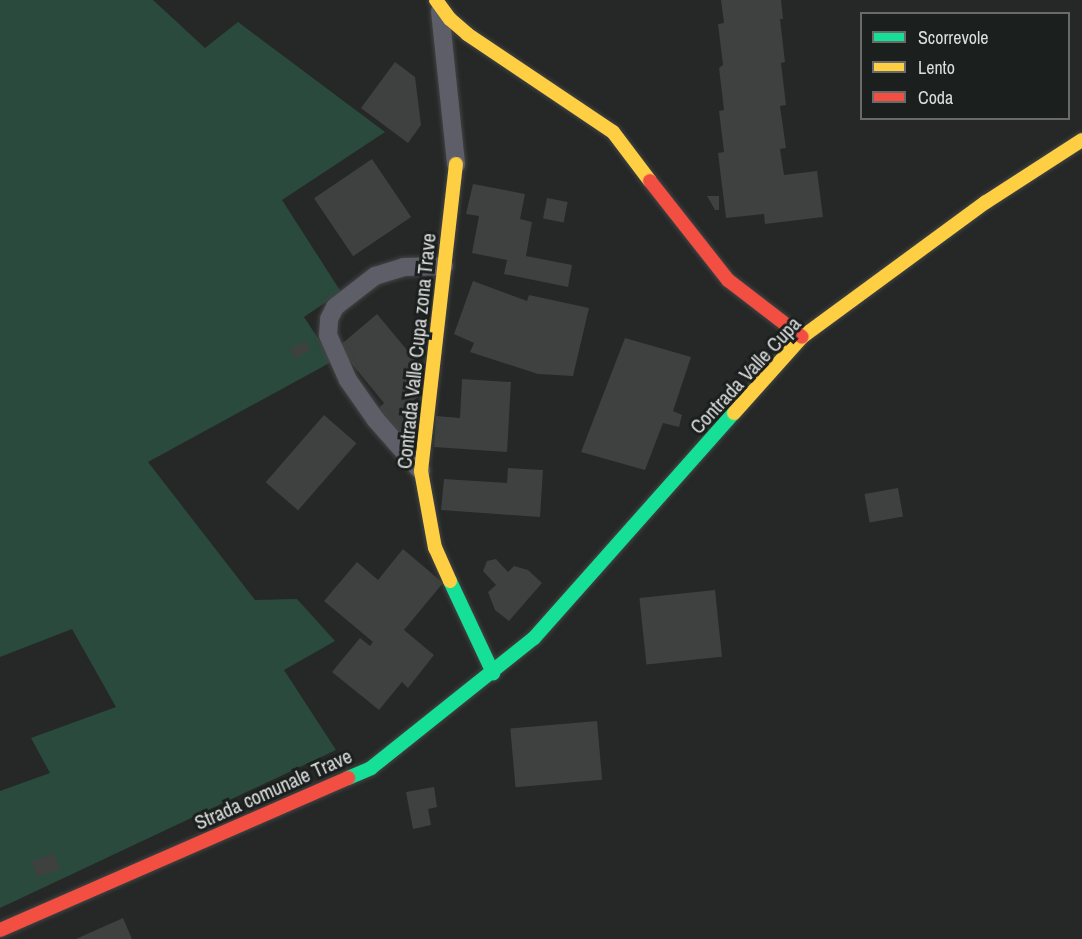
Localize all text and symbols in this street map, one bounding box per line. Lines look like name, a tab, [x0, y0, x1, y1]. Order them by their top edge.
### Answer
legend	[860, 12, 1070, 120]
text: Scorrevole	[918, 25, 989, 50]
text: Lento	[918, 55, 955, 80]
text: Coda	[918, 85, 953, 110]
street label: Contrada Valle Cupa zona Trave	[392, 232, 440, 470]
street label: Contrada Valle Cupa	[685, 312, 805, 438]
street label: Strada comunale Trave	[191, 743, 355, 835]

